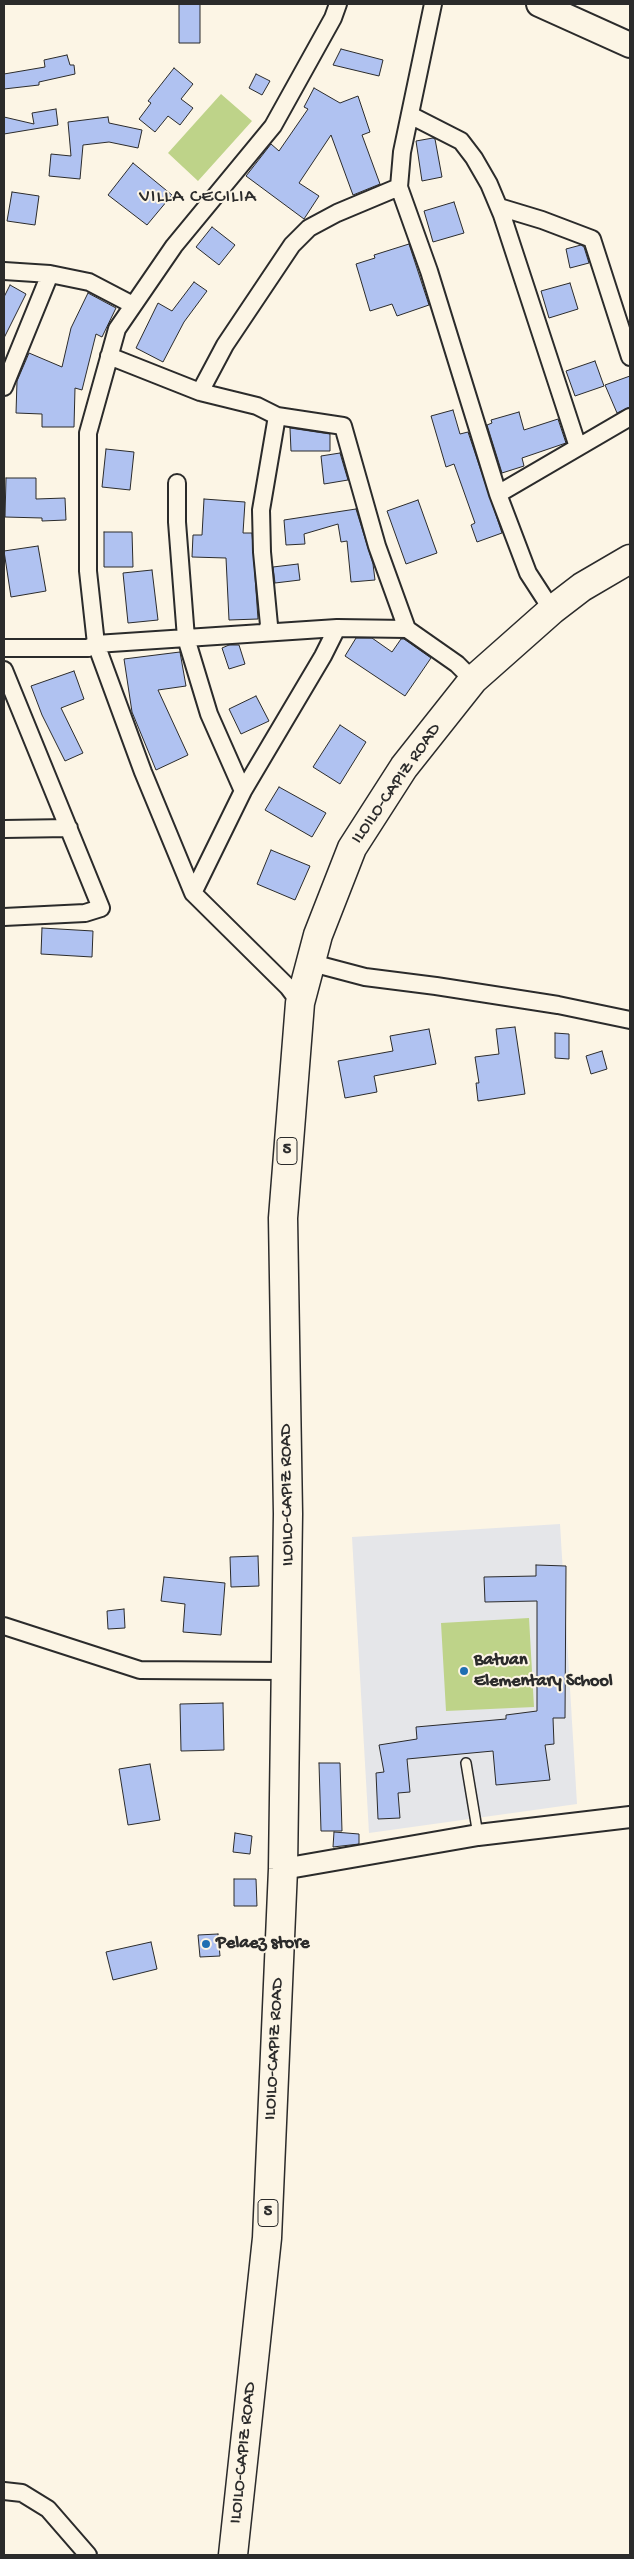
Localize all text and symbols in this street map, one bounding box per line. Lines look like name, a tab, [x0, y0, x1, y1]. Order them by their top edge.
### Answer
district label: VILLA CECILIA	[138, 187, 258, 209]
street label: ILOILO-CAPIZ ROAD	[347, 720, 447, 848]
road number: 5	[277, 1138, 297, 1164]
street label: ILOILO-CAPIZ ROAD	[276, 1424, 300, 1566]
place label: Batuan Elementary School	[474, 1650, 613, 1692]
marker: Batuan Elementary School	[458, 1665, 470, 1677]
place label: Pelaez store	[216, 1933, 310, 1955]
marker: Pelaez store	[200, 1938, 212, 1950]
street label: ILOILO-CAPIZ ROAD	[260, 1977, 290, 2121]
road number: 5	[258, 2200, 278, 2226]
street label: ILOILO-CAPIZ ROAD	[226, 2381, 262, 2525]

